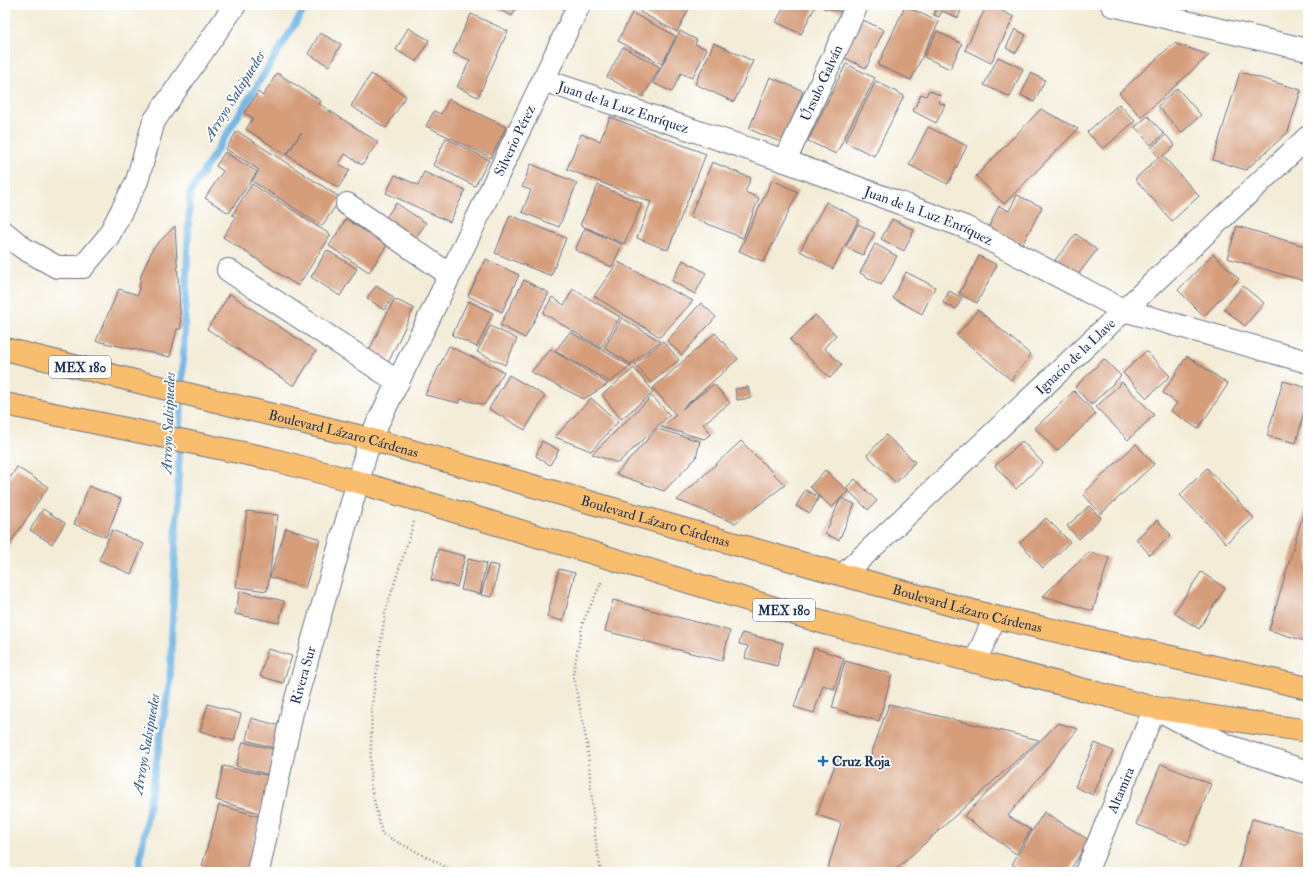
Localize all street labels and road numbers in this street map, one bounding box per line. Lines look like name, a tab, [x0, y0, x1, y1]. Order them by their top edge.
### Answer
street label: Úrsulo Galván	[797, 42, 846, 124]
street label: Juan de la Luz Enríquez	[555, 77, 691, 137]
street label: Silverio Pérez	[490, 102, 539, 179]
street label: Juan de la Luz Enríquez	[861, 182, 996, 249]
street label: Ignacio de la Llave	[1032, 315, 1119, 398]
road number: MEX 180	[49, 356, 111, 378]
street label: Boulevard Lázaro Cárdenas	[267, 406, 421, 462]
street label: Boulevard Lázaro Cárdenas	[579, 492, 732, 551]
street label: Boulevard Lázaro Cárdenas	[890, 581, 1044, 637]
road number: MEX 180	[753, 599, 815, 621]
street label: Rivera Sur	[287, 643, 320, 706]
street label: Altamira	[1103, 764, 1138, 817]

